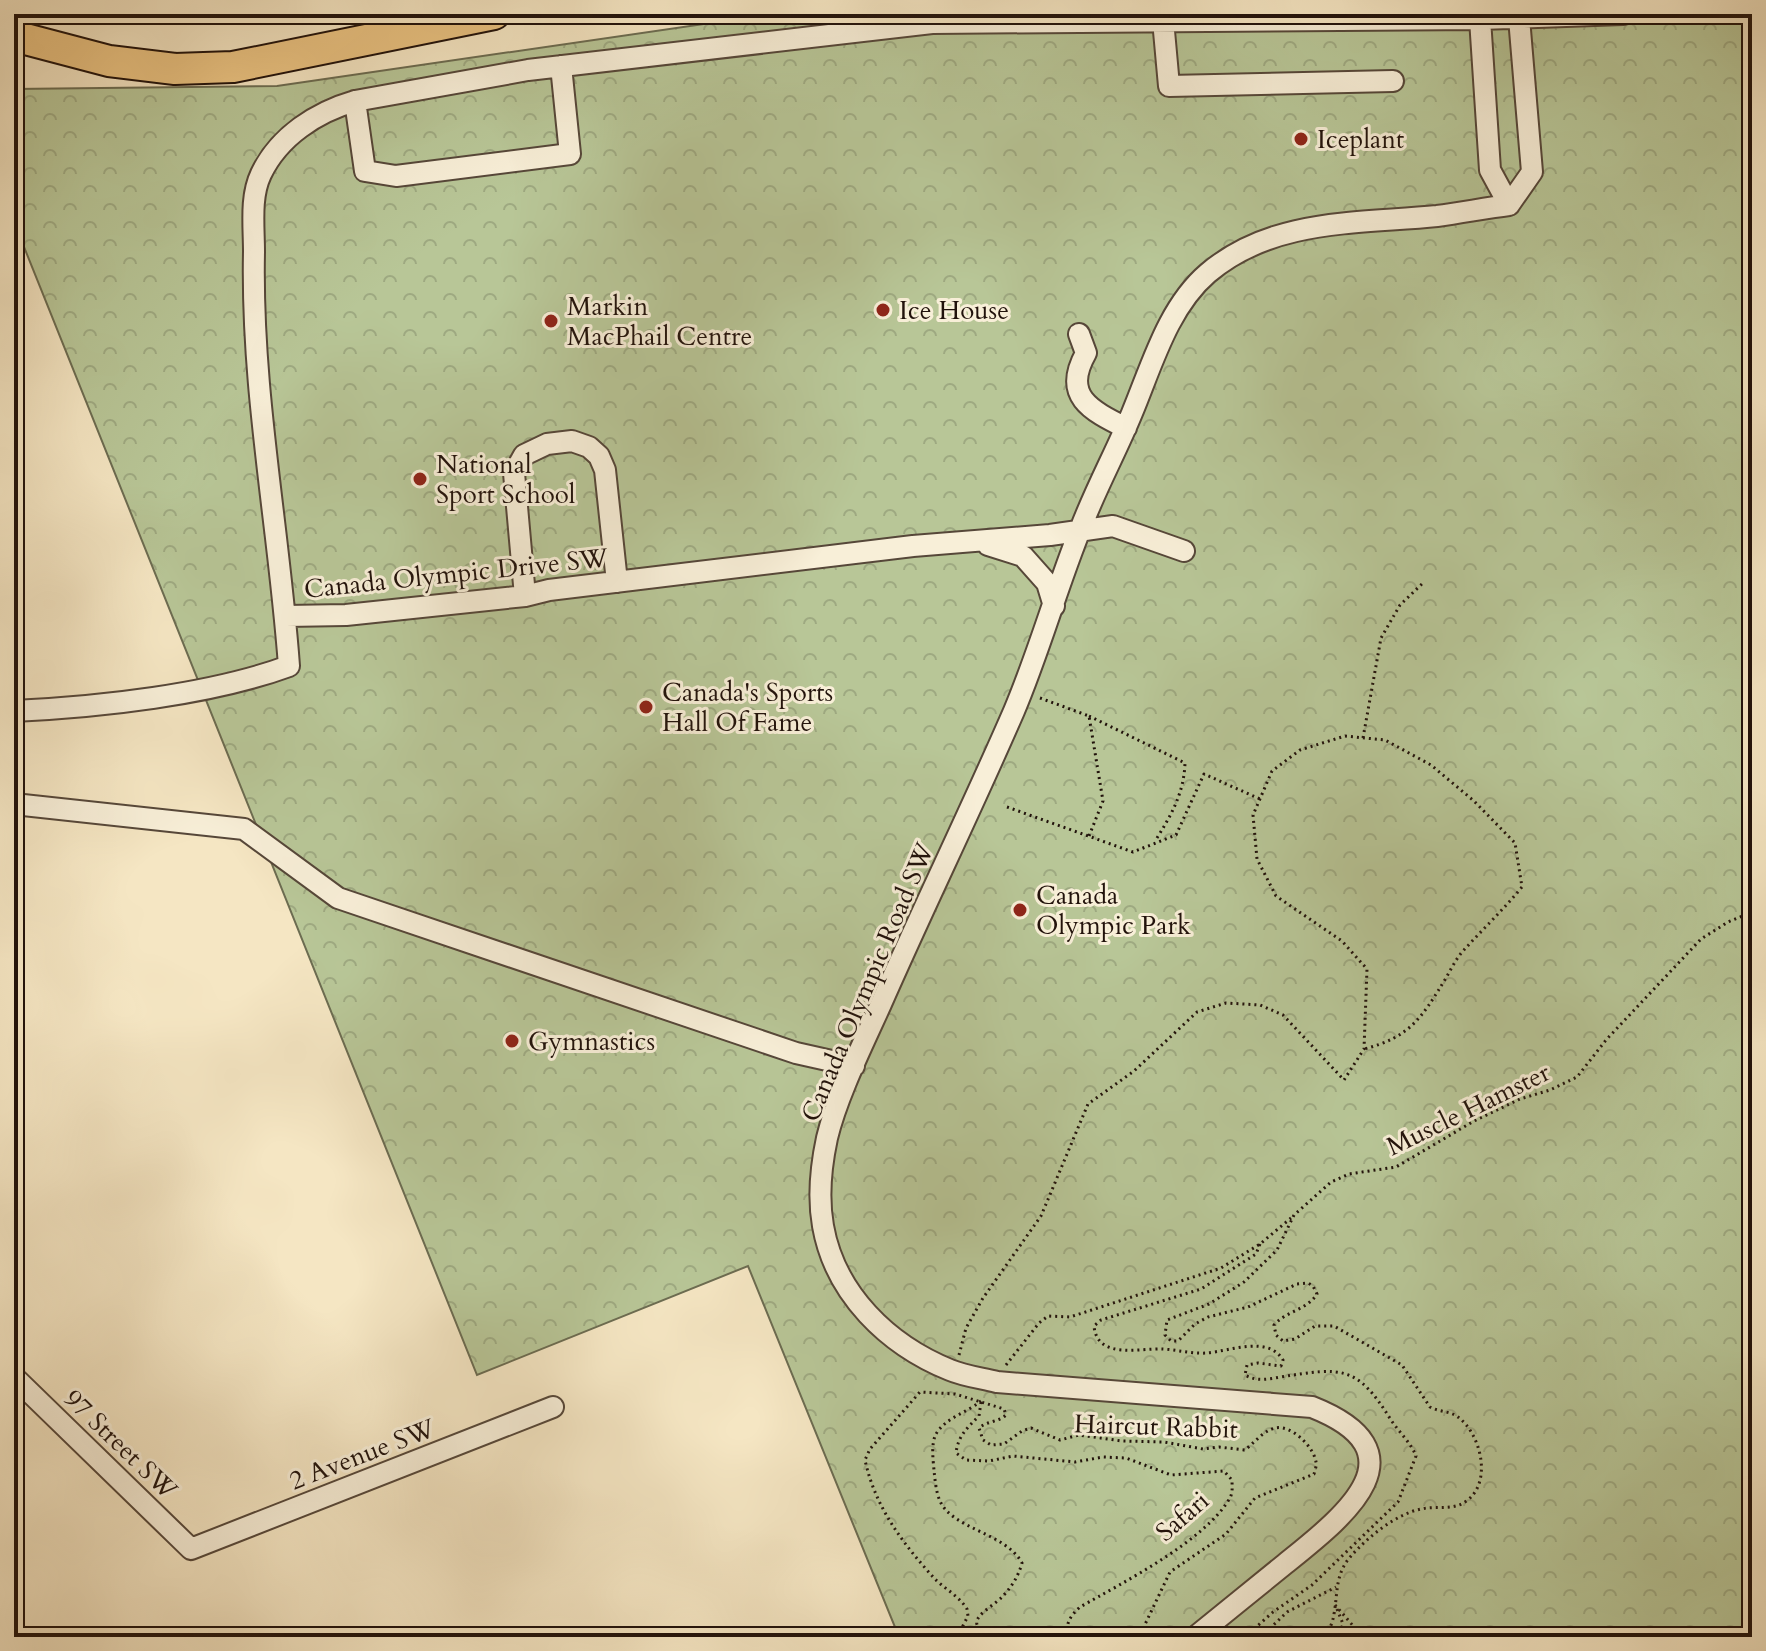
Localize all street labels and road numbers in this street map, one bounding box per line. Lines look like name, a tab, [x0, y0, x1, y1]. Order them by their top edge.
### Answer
street label: Canada Olympic Drive SW	[302, 540, 610, 607]
street label: Canada Olympic Road SW	[793, 837, 942, 1127]
street label: Muscle Hamster	[1381, 1055, 1556, 1164]
street label: 97 Street SW	[56, 1381, 185, 1507]
street label: Haircut Rabbit	[1074, 1406, 1238, 1447]
street label: 2 Avenue SW	[284, 1411, 440, 1498]
street label: Safari	[1148, 1483, 1217, 1549]

